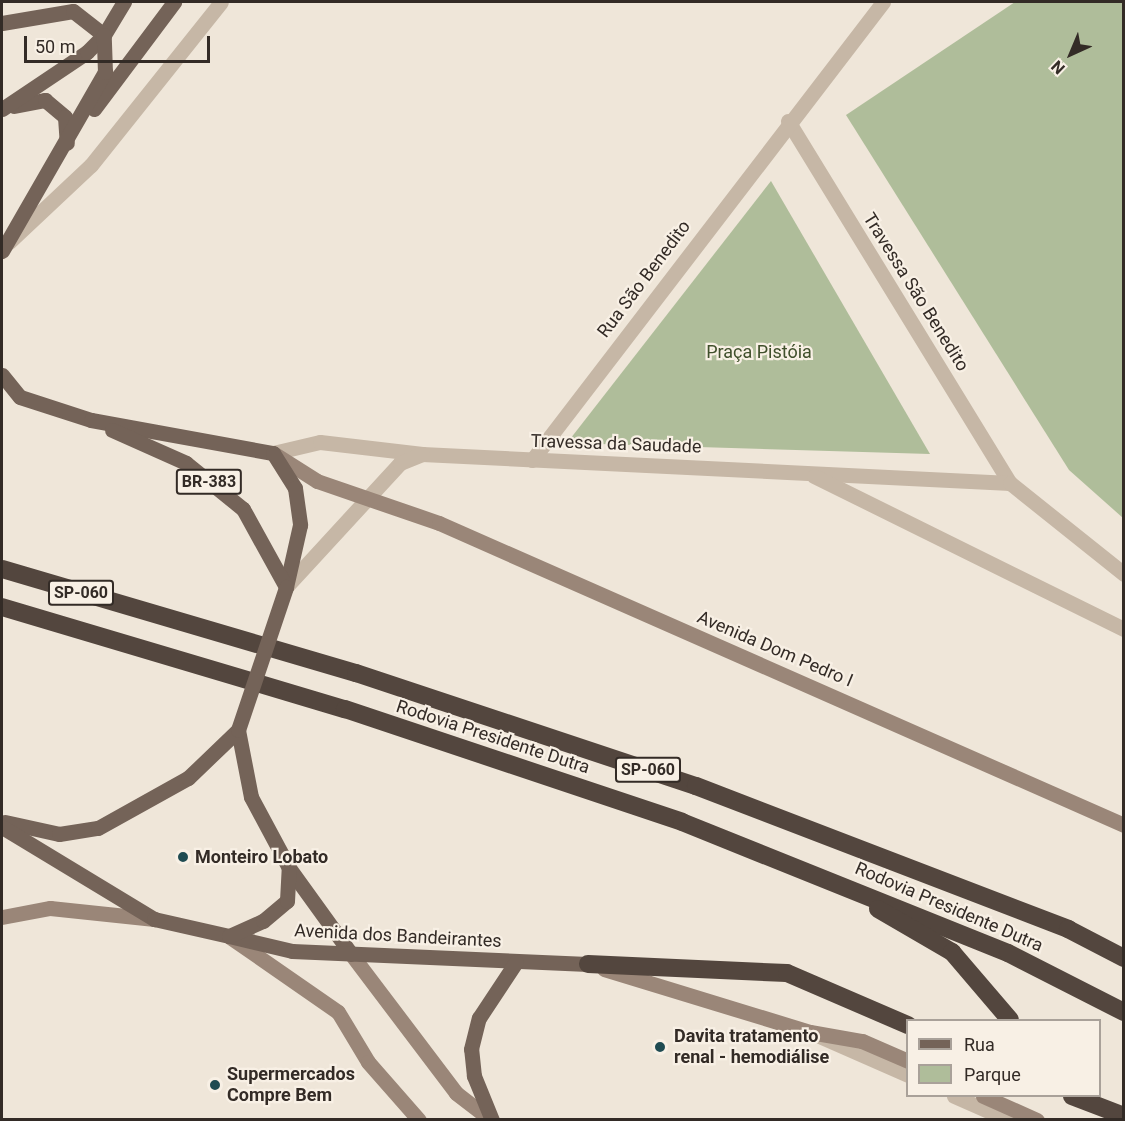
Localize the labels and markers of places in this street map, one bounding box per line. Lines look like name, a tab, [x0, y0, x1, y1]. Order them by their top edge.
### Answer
place label: Monteiro Lobato	[195, 846, 328, 868]
marker: Monteiro Lobato	[176, 850, 190, 864]
place label: Davita tratamento renal - hemodiálise	[674, 1026, 829, 1068]
marker: Davita tratamento renal - hemodiálise	[651, 1038, 669, 1056]
place label: Supermercados Compre Bem	[227, 1064, 355, 1106]
marker: Supermercados Compre Bem	[208, 1078, 222, 1092]

